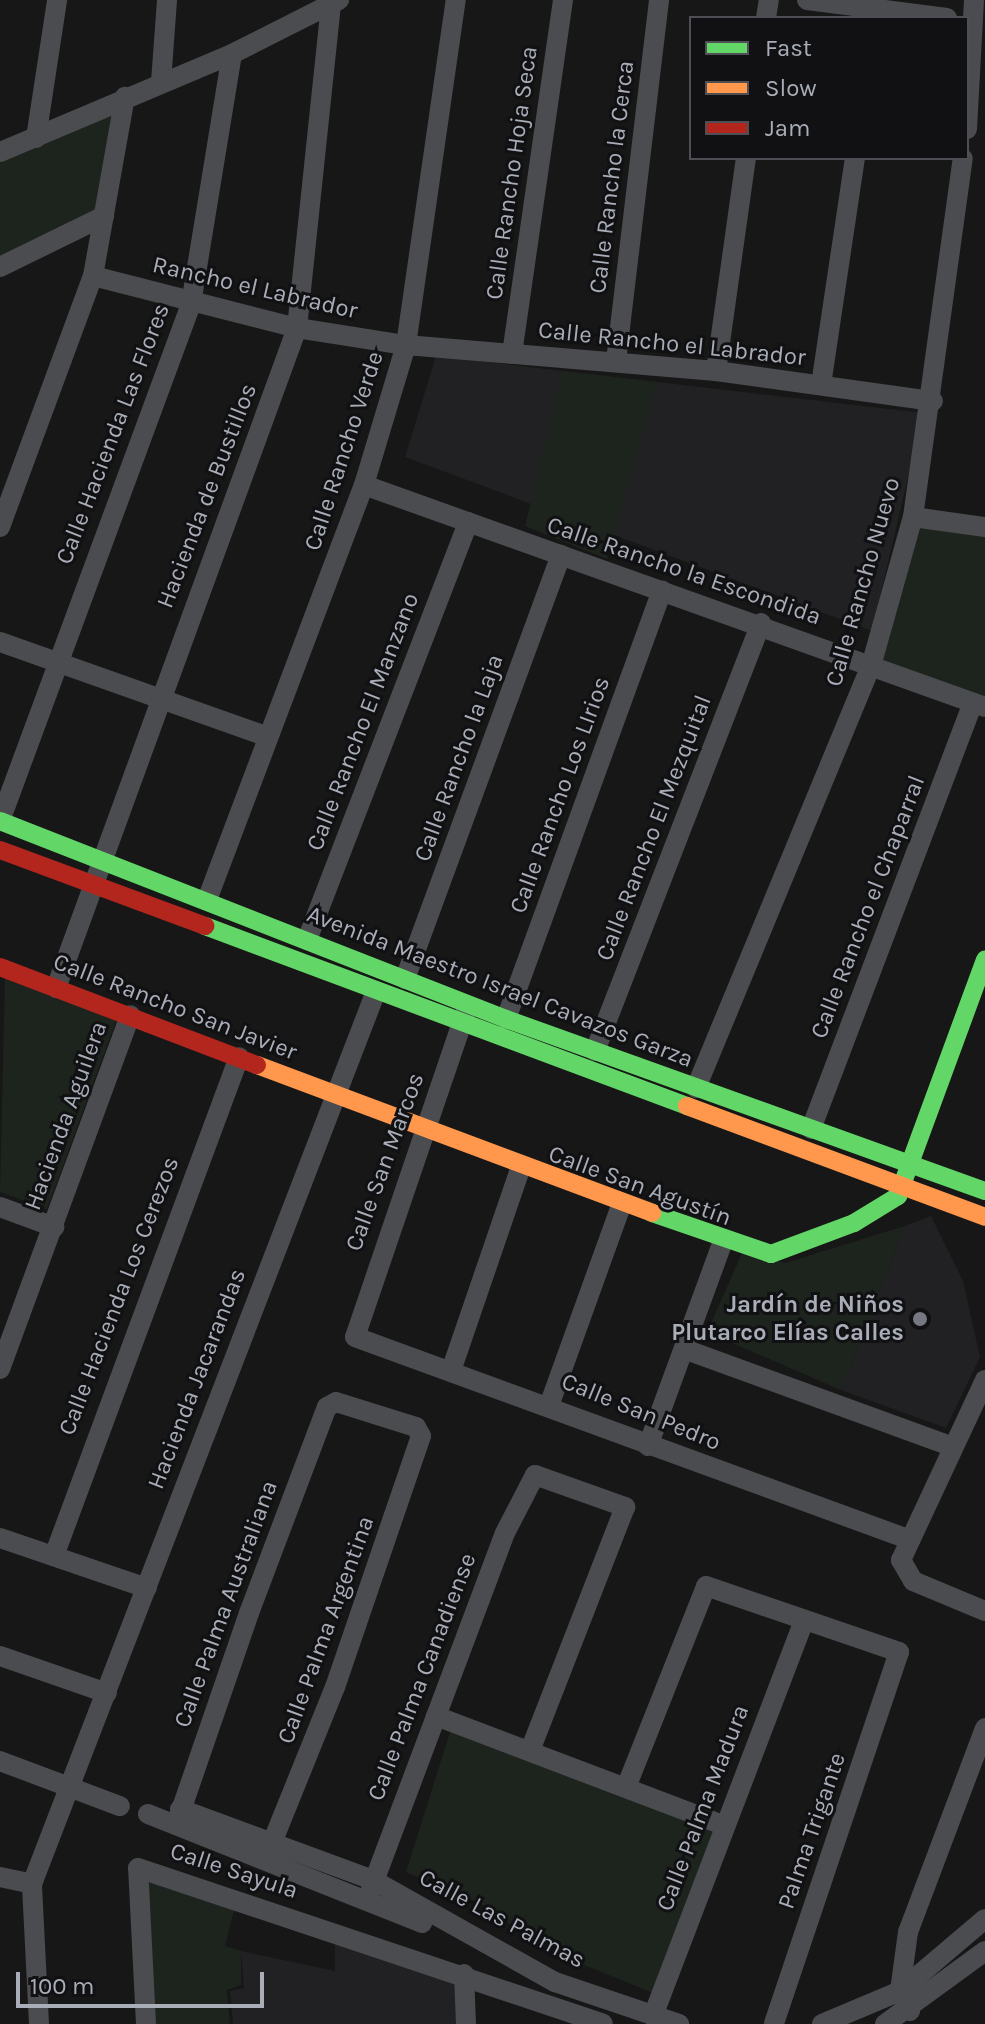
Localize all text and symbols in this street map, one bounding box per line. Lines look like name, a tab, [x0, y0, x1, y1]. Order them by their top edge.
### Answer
legend	[689, 16, 969, 160]
text: Fast	[765, 34, 812, 62]
street label: Calle Rancho Hoja Seca	[480, 44, 544, 302]
street label: Calle Rancho la Cerca	[583, 59, 641, 295]
text: Slow	[765, 74, 817, 102]
text: Jam	[765, 114, 810, 142]
street label: Rancho el Labrador	[150, 250, 360, 326]
street label: Calle Hacienda Las Flores	[50, 300, 176, 568]
street label: Calle Rancho el Labrador	[537, 316, 807, 372]
street label: Calle Rancho Verde	[298, 348, 390, 554]
street label: Hacienda de Bustillos	[151, 380, 263, 612]
street label: Calle Rancho Nuevo	[819, 474, 907, 690]
street label: Calle Rancho la Escondida	[543, 511, 825, 631]
street label: Calle Rancho El Manzano	[301, 589, 425, 855]
street label: Calle Rancho la Laja	[408, 651, 510, 865]
street label: Calle Rancho Los LIrios	[504, 673, 616, 917]
street label: Calle Rancho El Mezquital	[590, 691, 718, 965]
street label: Calle Rancho el Chaparral	[805, 772, 931, 1042]
street label: Avenida Maestro Israel Cavazos Garza	[303, 900, 697, 1074]
street label: Calle Rancho San Javier	[49, 947, 301, 1067]
street label: Hacienda Aguilera	[18, 1018, 114, 1214]
street label: Calle San Marcos	[339, 1069, 431, 1255]
street label: Calle San Agustín	[545, 1140, 735, 1232]
street label: Calle Hacienda Los Cerezos	[53, 1153, 185, 1439]
street label: Hacienda Jacarandas	[142, 1265, 252, 1493]
place label: Jardín de Niños Plutarco Elías Calles	[671, 1291, 904, 1347]
marker: Jardín de Niños Plutarco Elías Calles	[911, 1310, 929, 1328]
street label: Calle San Pedro	[557, 1367, 725, 1457]
street label: Calle Palma Australiana	[168, 1477, 284, 1731]
street label: Calle Palma Argentina	[271, 1512, 381, 1748]
street label: Calle Palma Canadiense	[361, 1549, 483, 1805]
street label: Calle Palma Madura	[650, 1701, 756, 1915]
street label: Palma Trigante	[772, 1749, 852, 1913]
street label: Calle Sayula	[166, 1837, 302, 1905]
street label: Calle Las Palmas	[414, 1863, 590, 1975]
scale bar	[20, 1956, 268, 2006]
text: 100 m	[30, 1972, 95, 2000]

